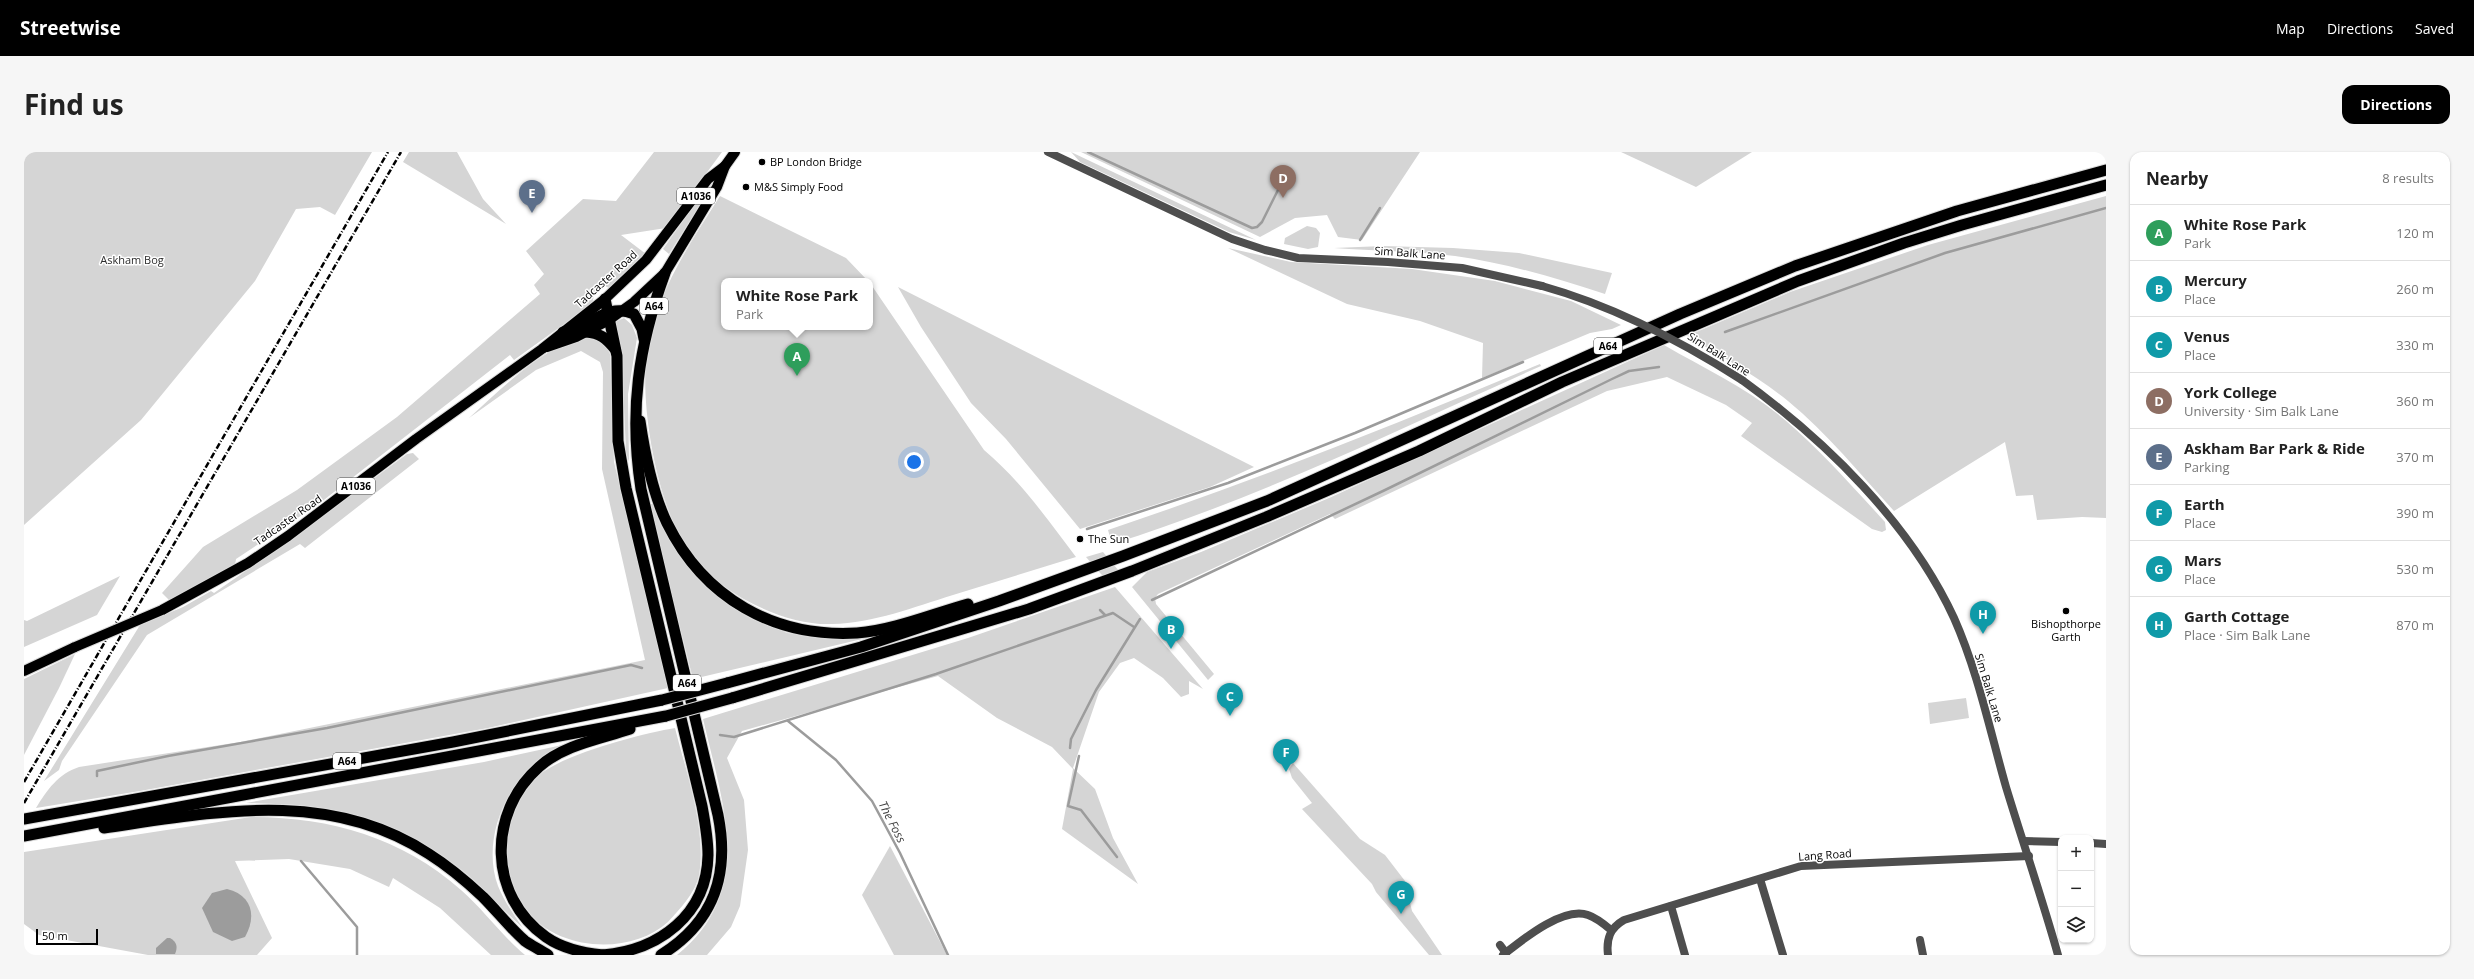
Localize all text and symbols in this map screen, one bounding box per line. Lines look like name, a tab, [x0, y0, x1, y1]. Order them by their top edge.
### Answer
text: Streetwise	[20, 15, 121, 41]
text: Map	[2276, 19, 2305, 38]
text: Directions	[2327, 19, 2393, 38]
text: Saved	[2415, 19, 2454, 38]
text: Find us	[24, 85, 124, 123]
button: Directions	[2342, 85, 2450, 124]
place label: BP London Bridge	[770, 154, 862, 169]
marker: BP London Bridge	[757, 157, 767, 167]
pin: D	[1270, 165, 1296, 198]
text: Nearby	[2146, 167, 2208, 190]
text: 8 results	[2382, 169, 2434, 187]
place label: M&S Simply Food	[754, 179, 843, 194]
pin: E	[519, 180, 545, 213]
marker: M&S Simply Food	[741, 182, 751, 192]
road number: A1036	[677, 188, 715, 204]
text: White Rose Park	[2184, 214, 2306, 234]
text: A	[2155, 224, 2163, 242]
text: 120 m	[2396, 224, 2434, 242]
text: Park	[2184, 234, 2211, 252]
street label: Sim Balk Lane	[1374, 243, 1446, 262]
street label: Tadcaster Road	[571, 247, 640, 311]
park label: Askham Bog	[100, 252, 164, 267]
text: Mercury	[2184, 270, 2247, 290]
popup	[721, 278, 873, 330]
text: B	[2155, 280, 2163, 298]
text: 260 m	[2396, 280, 2434, 298]
text: White Rose Park	[736, 285, 858, 305]
text: Place	[2184, 290, 2216, 308]
road number: A64	[640, 298, 668, 314]
text: Park	[736, 305, 763, 323]
text: Venus	[2184, 326, 2230, 346]
street label: Sim Balk Lane	[1685, 328, 1753, 379]
text: C	[2155, 336, 2163, 354]
text: 330 m	[2396, 336, 2434, 354]
road number: A64	[1594, 338, 1622, 354]
pin: A	[784, 343, 810, 376]
text: Place	[2184, 346, 2216, 364]
text: York College	[2184, 382, 2277, 402]
text: D	[2154, 392, 2164, 410]
text: 360 m	[2396, 392, 2434, 410]
text: University · Sim Balk Lane	[2184, 402, 2339, 420]
text: Askham Bar Park & Ride	[2184, 438, 2365, 458]
text: E	[2155, 448, 2163, 466]
text: 370 m	[2396, 448, 2434, 466]
your location	[904, 452, 924, 472]
text: Parking	[2184, 458, 2230, 476]
road number: A1036	[337, 478, 375, 494]
street label: Tadcaster Road	[251, 491, 324, 548]
text: Earth	[2184, 494, 2225, 514]
text: F	[2155, 504, 2163, 522]
text: 390 m	[2396, 504, 2434, 522]
text: Place	[2184, 514, 2216, 532]
place label: The Sun	[1088, 531, 1129, 546]
marker: The Sun	[1075, 534, 1085, 544]
text: Mars	[2184, 550, 2221, 570]
text: G	[2154, 560, 2164, 578]
text: 530 m	[2396, 560, 2434, 578]
text: Place	[2184, 570, 2216, 588]
pin: H	[1970, 601, 1996, 634]
marker: Bishopthorpe Garth	[2061, 606, 2071, 616]
text: Garth Cottage	[2184, 606, 2289, 626]
pin: B	[1158, 616, 1184, 649]
place label: Bishopthorpe Garth	[2031, 616, 2101, 644]
text: H	[2154, 616, 2164, 634]
text: 870 m	[2396, 616, 2434, 634]
text: Place · Sim Balk Lane	[2184, 626, 2310, 644]
street label: Sim Balk Lane	[1972, 652, 2007, 724]
road number: A64	[673, 675, 701, 691]
pin: C	[1217, 683, 1243, 716]
pin: F	[1273, 739, 1299, 772]
road number: A64	[333, 753, 361, 769]
water label: The Foss	[875, 798, 910, 846]
map controls	[2058, 835, 2094, 943]
button: +	[2058, 835, 2094, 871]
street label: Lang Road	[1798, 845, 1852, 864]
button: −	[2058, 871, 2094, 907]
pin: G	[1388, 881, 1414, 914]
button: layers	[2058, 907, 2094, 943]
scale bar	[36, 927, 98, 946]
text: 50 m	[42, 928, 68, 943]

